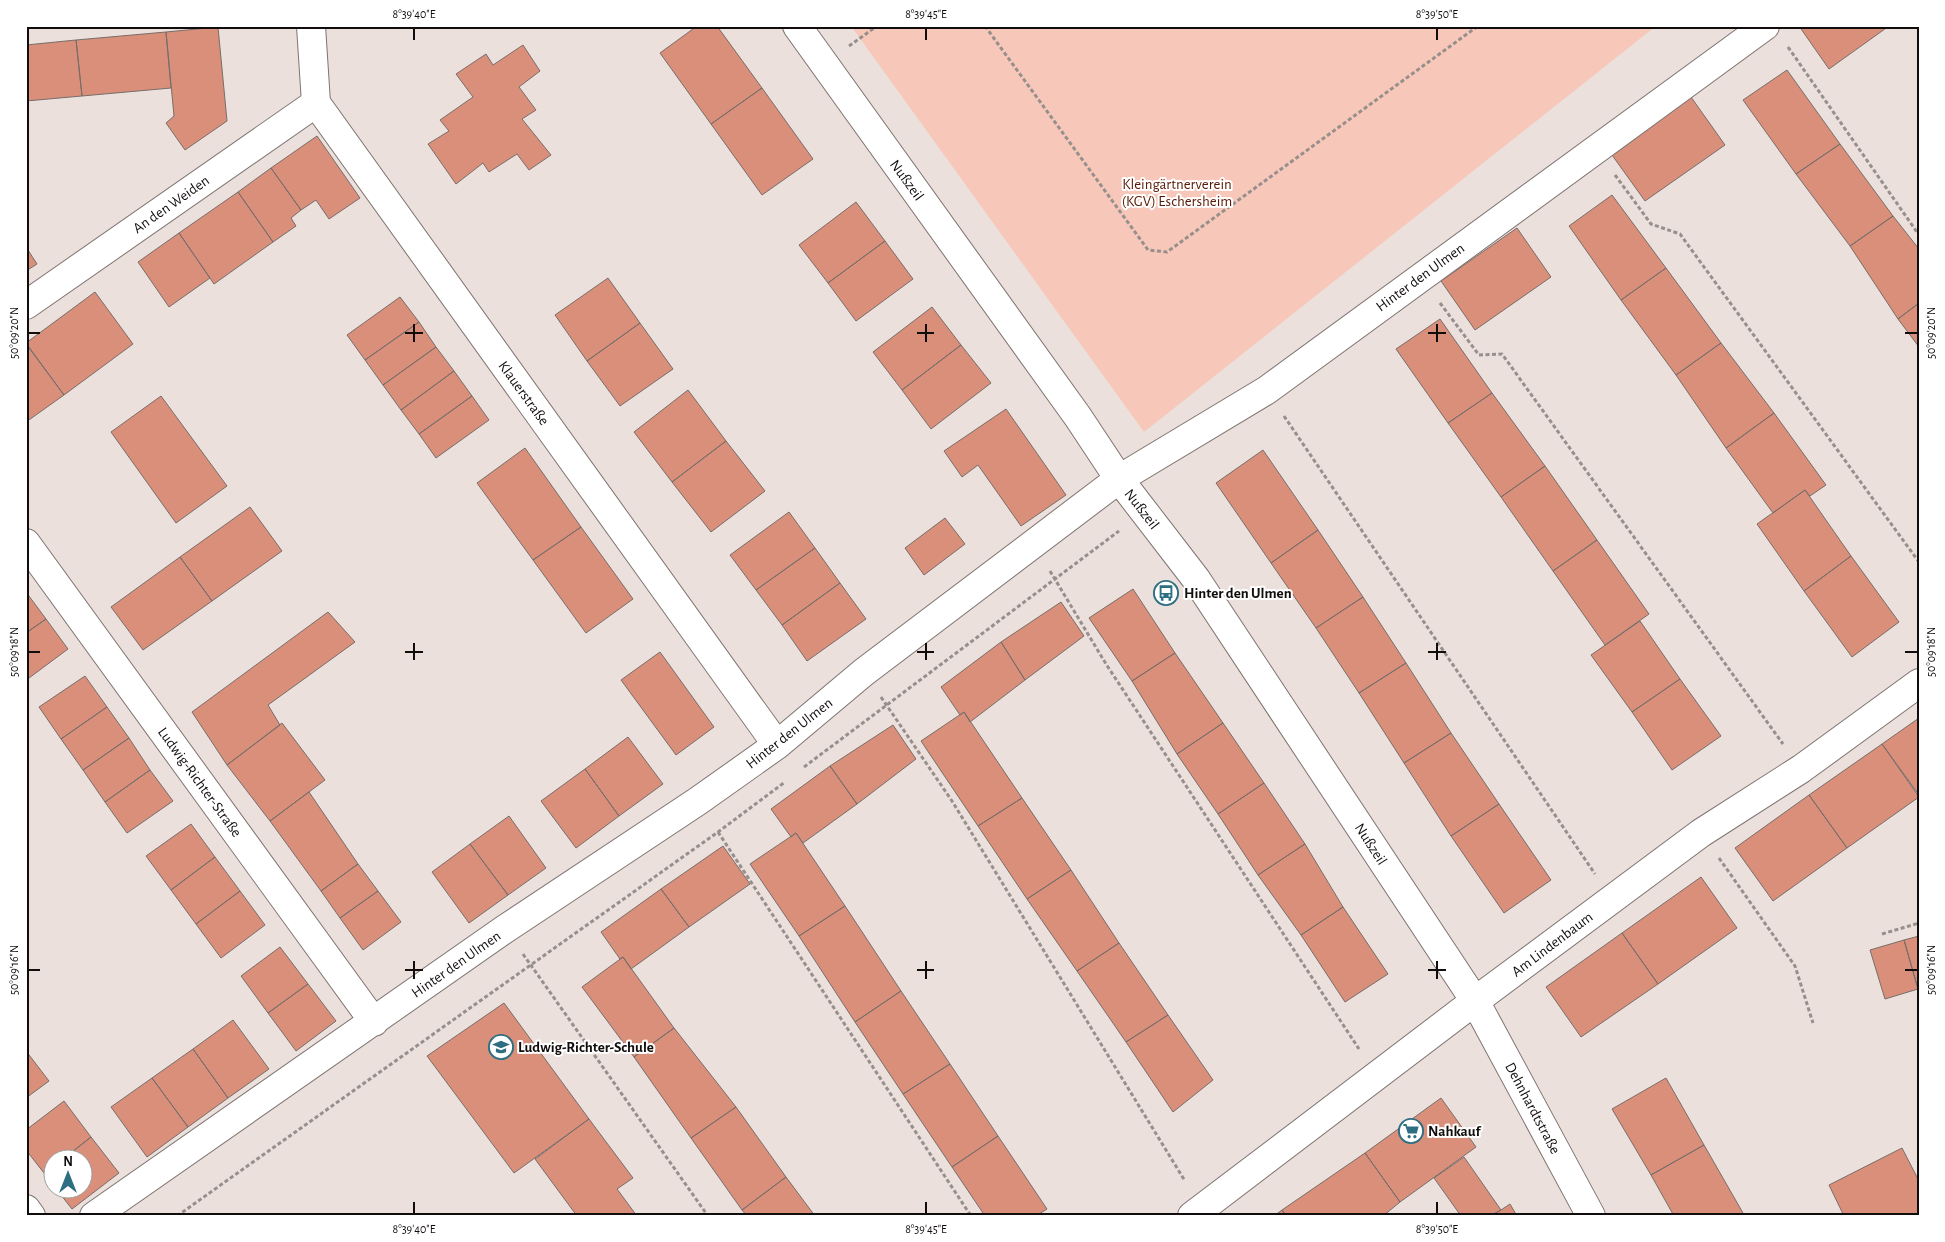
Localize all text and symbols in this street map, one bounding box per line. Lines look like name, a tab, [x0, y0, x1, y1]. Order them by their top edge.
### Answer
text: 8°39'40"E	[392, 8, 436, 20]
text: 8°39'45"E	[905, 8, 947, 20]
text: 8°39'50"E	[1416, 8, 1458, 20]
street label: Nußzeil	[887, 157, 926, 203]
street label: An den Weiden	[130, 173, 212, 236]
park label: Kleingärtnerverein (KGV) Eschersheim	[1122, 177, 1232, 209]
street label: Hinter den Ulmen	[1373, 240, 1467, 314]
text: 50°09'20"N	[8, 307, 20, 359]
text: 50°09'20"N	[1925, 307, 1937, 359]
street label: Klauerstraße	[495, 358, 552, 428]
street label: Nußzeil	[1121, 486, 1162, 532]
bus stop icon: Hinter den Ulmen	[1153, 580, 1179, 606]
place label: Hinter den Ulmen	[1184, 586, 1292, 601]
text: 50°09'18"N	[8, 627, 20, 677]
text: 50°09'18"N	[1925, 627, 1937, 677]
street label: Hinter den Ulmen	[743, 695, 835, 772]
street label: Ludwig-Richter-Straße	[155, 725, 244, 840]
street label: Nußzeil	[1352, 821, 1389, 868]
street label: Am Lindenbaum	[1509, 909, 1596, 980]
street label: Hinter den Ulmen	[409, 928, 504, 1001]
text: 50°09'16"N	[8, 945, 20, 995]
text: 50°09'16"N	[1925, 945, 1937, 995]
school or university icon: Ludwig-Richter-Schule	[488, 1034, 514, 1060]
place label: Ludwig-Richter-Schule	[518, 1040, 654, 1055]
street label: Dehnhardtstraße	[1502, 1060, 1563, 1156]
supermarket icon: Nahkauf	[1398, 1118, 1424, 1144]
place label: Nahkauf	[1428, 1124, 1481, 1139]
north arrow	[42, 1150, 92, 1200]
text: N	[63, 1155, 73, 1169]
text: 8°39'40"E	[392, 1223, 436, 1235]
text: 8°39'45"E	[905, 1223, 947, 1235]
text: 8°39'50"E	[1416, 1223, 1458, 1235]

